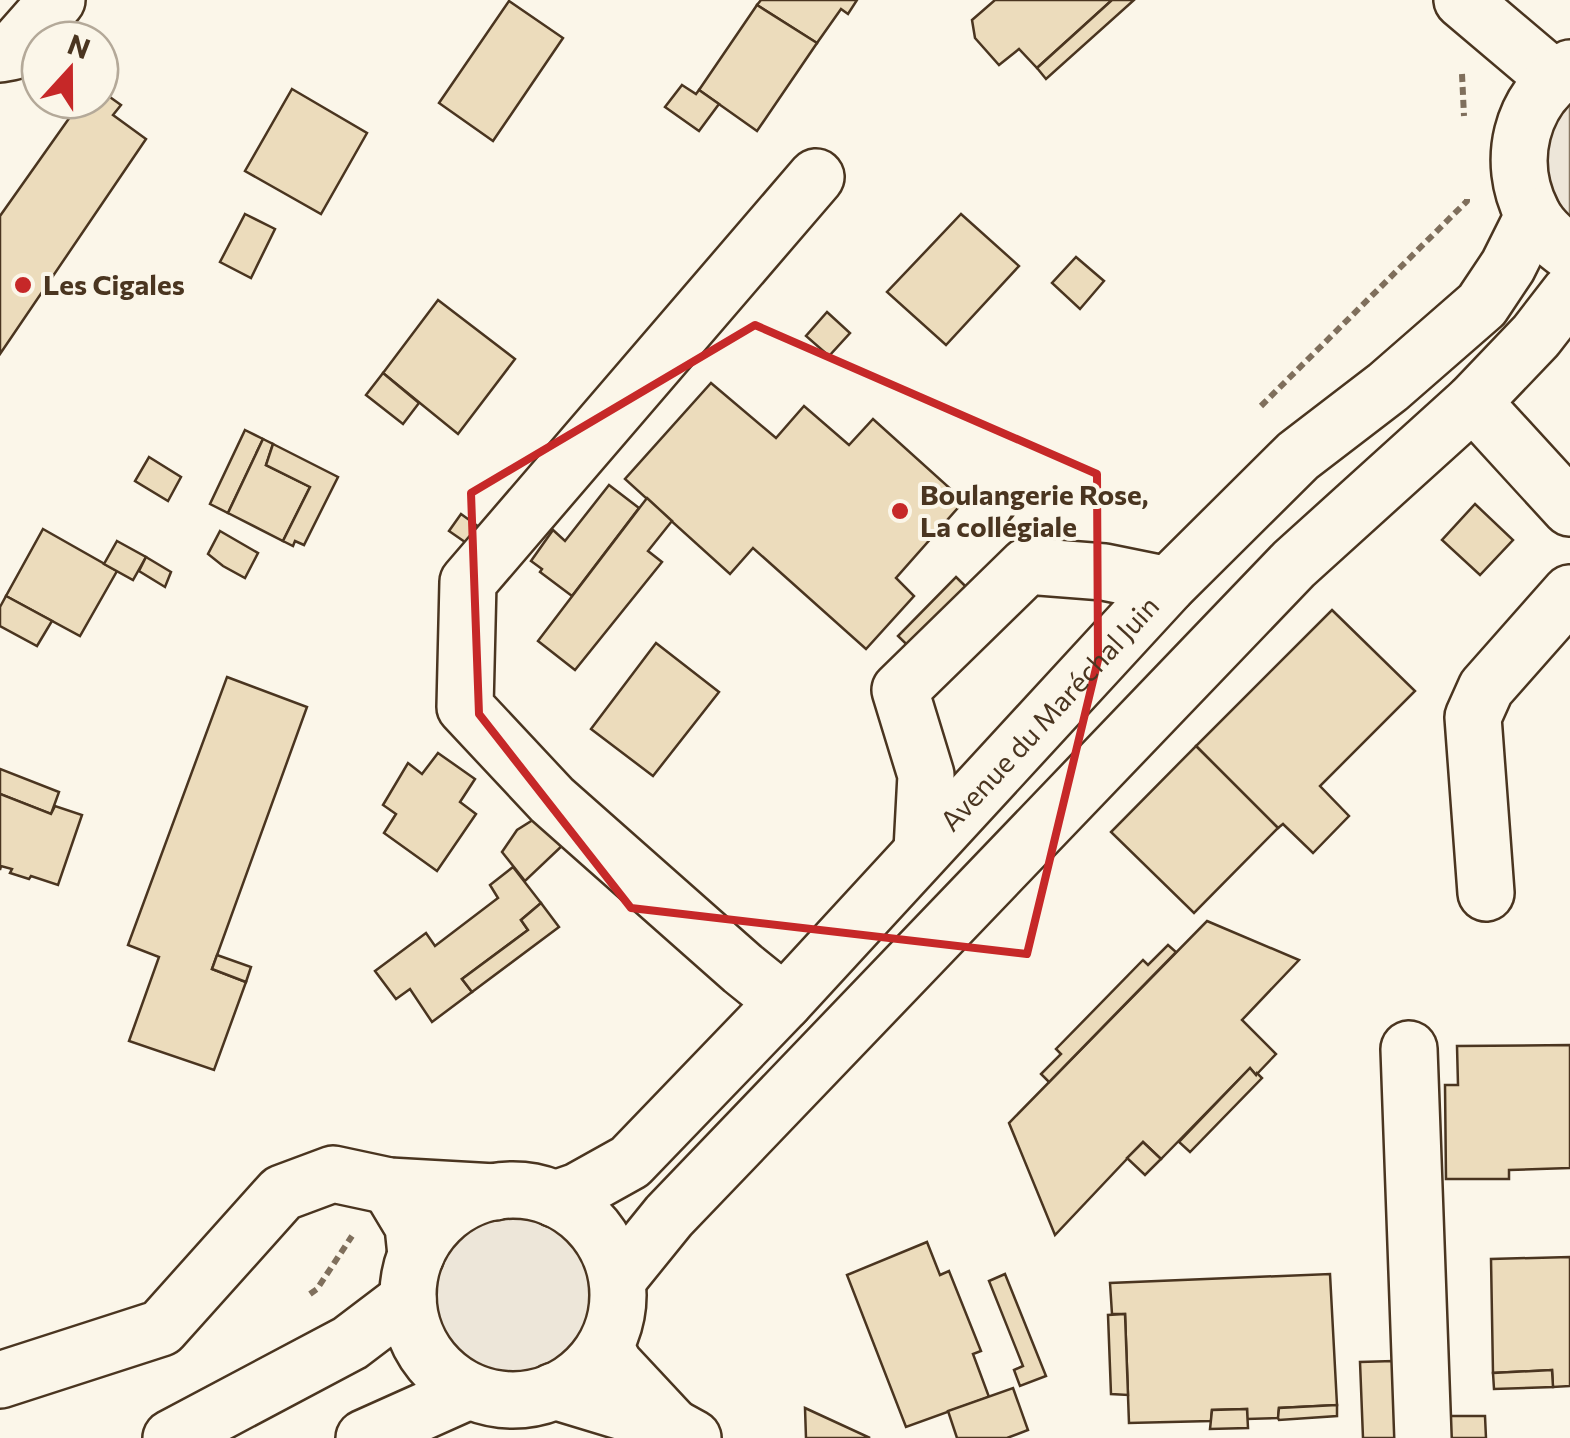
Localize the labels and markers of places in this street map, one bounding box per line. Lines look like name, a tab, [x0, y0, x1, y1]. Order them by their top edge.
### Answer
place label: Les Cigales	[43, 267, 185, 301]
marker: Les Cigales	[12, 274, 34, 296]
place label: Boulangerie Rose, La collégiale	[920, 477, 1149, 543]
marker: Boulangerie Rose, La collégiale	[889, 500, 911, 522]

